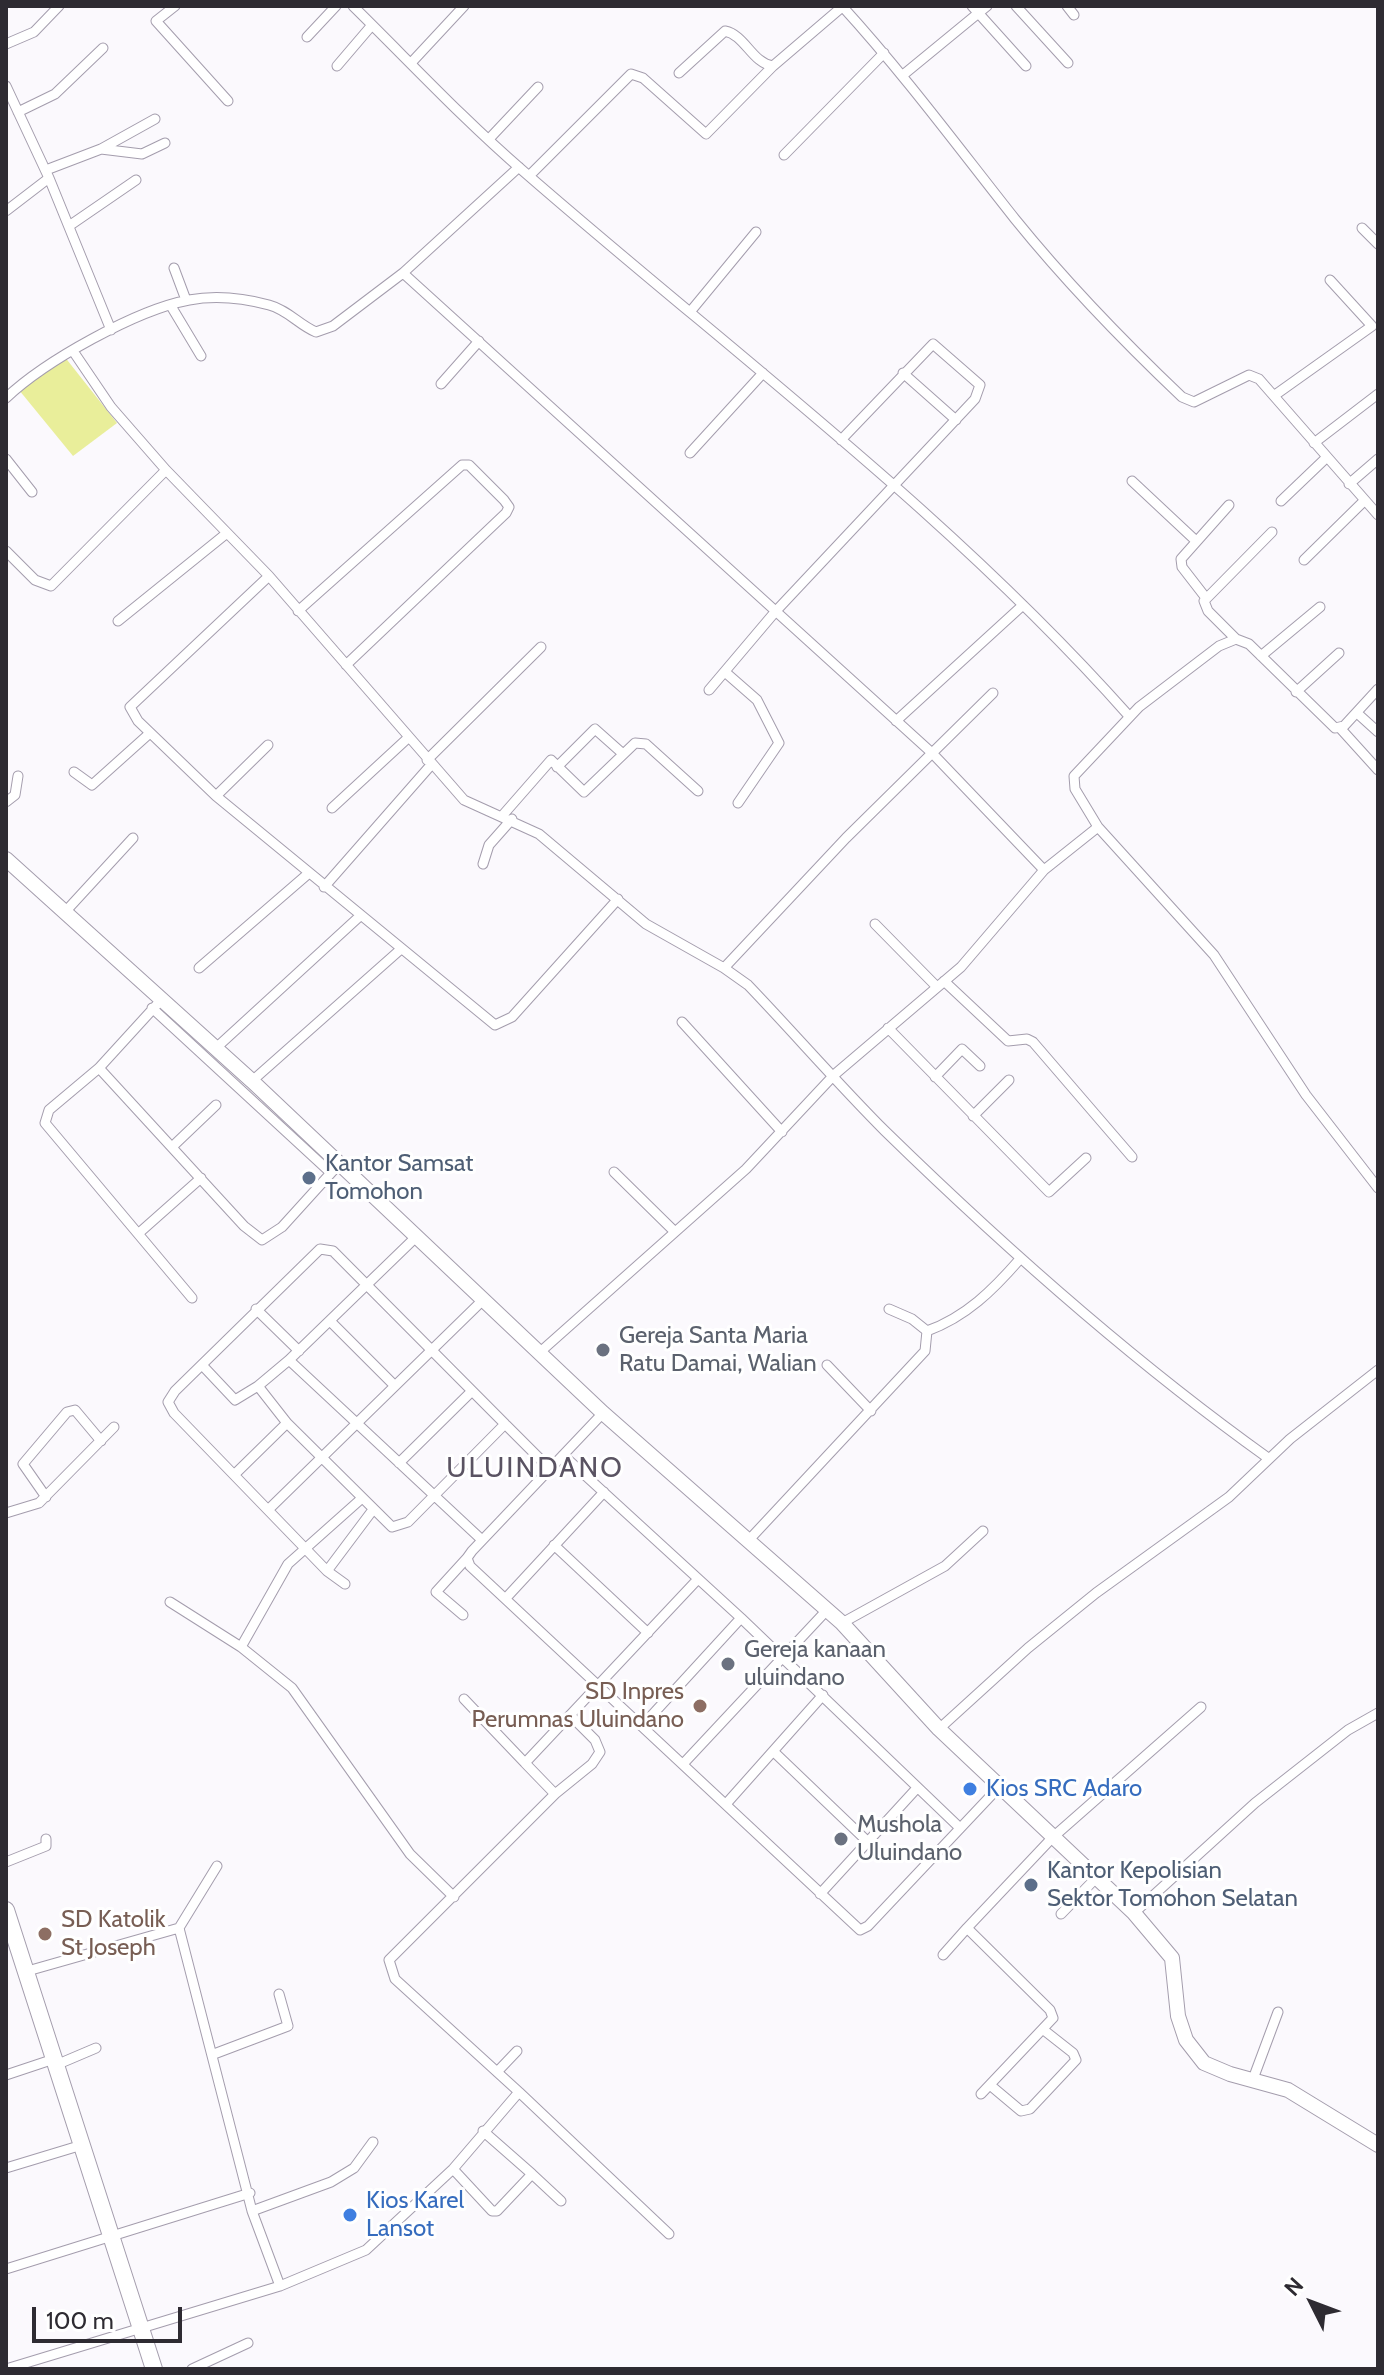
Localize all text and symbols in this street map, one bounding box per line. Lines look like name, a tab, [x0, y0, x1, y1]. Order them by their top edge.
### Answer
place label: Kantor Samsat Tomohon	[325, 1150, 473, 1206]
marker: Kantor Samsat Tomohon	[300, 1169, 318, 1187]
place label: Gereja Santa Maria Ratu Damai, Walian	[619, 1322, 817, 1378]
marker: Gereja Santa Maria Ratu Damai, Walian	[594, 1341, 612, 1359]
district label: ULUINDANO	[446, 1452, 624, 1486]
place label: Gereja kanaan uluindano	[744, 1636, 886, 1692]
marker: Gereja kanaan uluindano	[719, 1655, 737, 1673]
place label: SD Inpres Perumnas Uluindano	[472, 1678, 684, 1734]
marker: SD Inpres Perumnas Uluindano	[691, 1697, 709, 1715]
place label: Kios SRC Adaro	[986, 1775, 1142, 1803]
marker: Kios SRC Adaro	[961, 1780, 979, 1798]
place label: Mushola Uluindano	[857, 1811, 962, 1867]
marker: Mushola Uluindano	[832, 1830, 850, 1848]
place label: Kantor Kepolisian Sektor Tomohon Selatan	[1047, 1857, 1298, 1913]
marker: Kantor Kepolisian Sektor Tomohon Selatan	[1022, 1876, 1040, 1894]
place label: SD Katolik St Joseph	[61, 1906, 165, 1962]
marker: SD Katolik St Joseph	[36, 1925, 54, 1943]
place label: Kios Karel Lansot	[366, 2187, 464, 2243]
marker: Kios Karel Lansot	[341, 2206, 359, 2224]
north arrow	[1272, 2263, 1352, 2343]
text: N	[1279, 2272, 1309, 2301]
scale bar	[36, 2291, 186, 2341]
text: 100 m	[46, 2306, 114, 2335]

